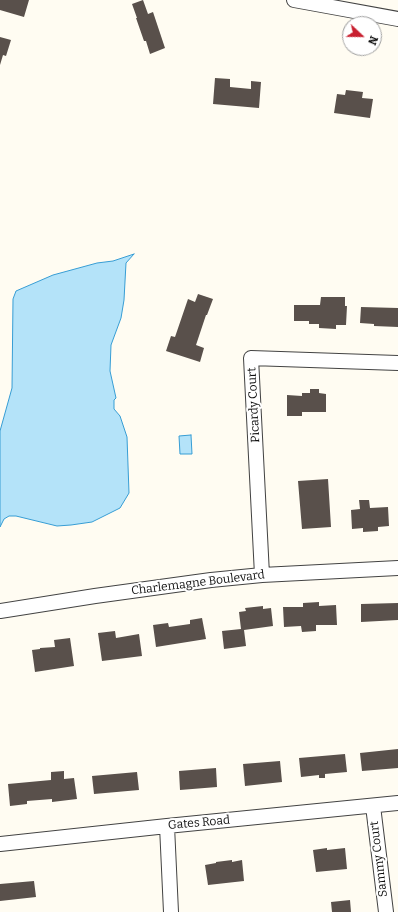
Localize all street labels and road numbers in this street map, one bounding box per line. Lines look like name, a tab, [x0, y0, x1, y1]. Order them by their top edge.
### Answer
street label: Picardy Court	[245, 367, 263, 443]
street label: Charlemagne Boulevard	[131, 568, 265, 598]
street label: Gates Road	[167, 813, 231, 833]
street label: Sammy Court	[367, 820, 391, 898]

